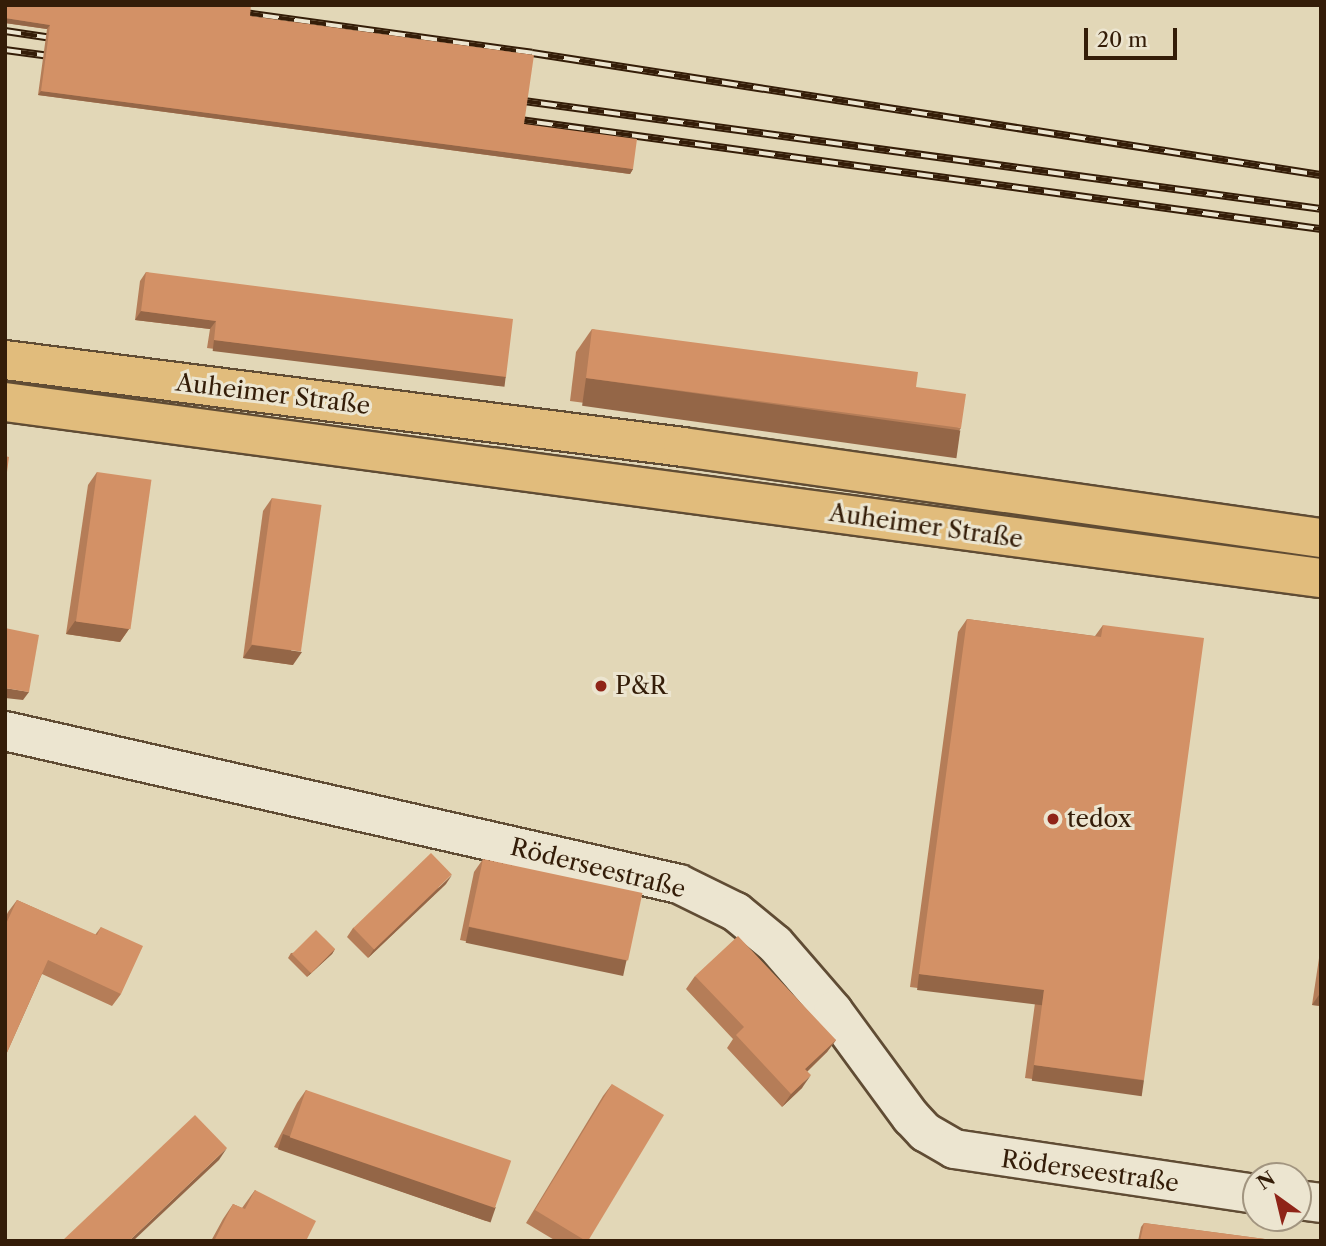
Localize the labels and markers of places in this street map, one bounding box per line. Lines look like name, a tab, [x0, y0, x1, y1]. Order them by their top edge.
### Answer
place label: P&R	[615, 672, 667, 700]
marker: P&R	[593, 678, 609, 694]
place label: tedox	[1067, 805, 1132, 833]
marker: tedox	[1045, 811, 1061, 827]

